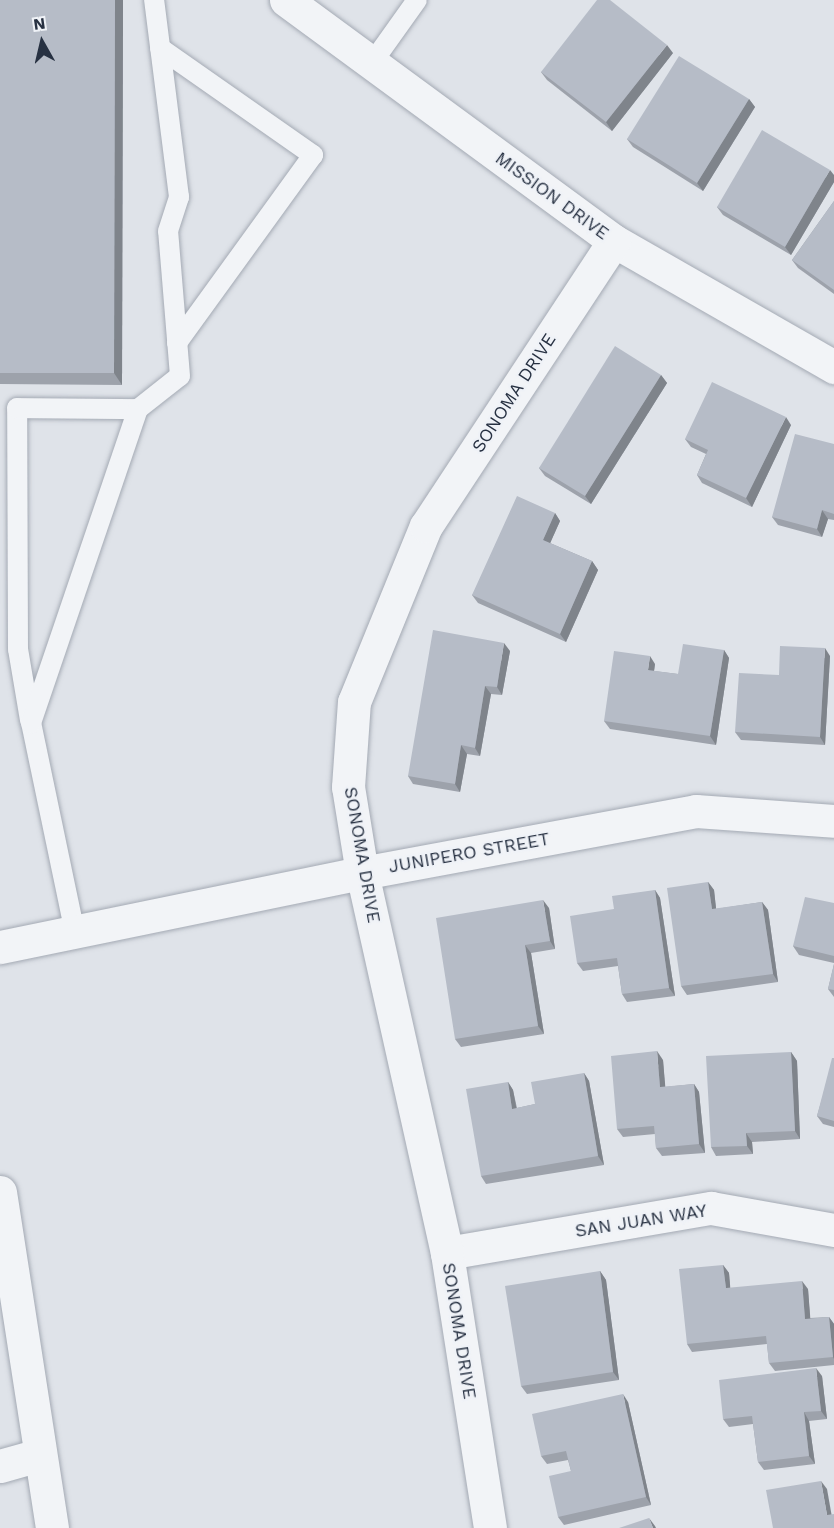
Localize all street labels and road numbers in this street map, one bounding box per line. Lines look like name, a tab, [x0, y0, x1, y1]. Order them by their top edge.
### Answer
street label: MISSION DRIVE	[491, 147, 613, 245]
street label: SONOMA DRIVE	[467, 329, 561, 457]
street label: SONOMA DRIVE	[339, 785, 385, 925]
street label: JUNIPERO STREET	[387, 828, 551, 878]
street label: SAN JUAN WAY	[573, 1200, 709, 1242]
street label: SONOMA DRIVE	[438, 1261, 480, 1401]

